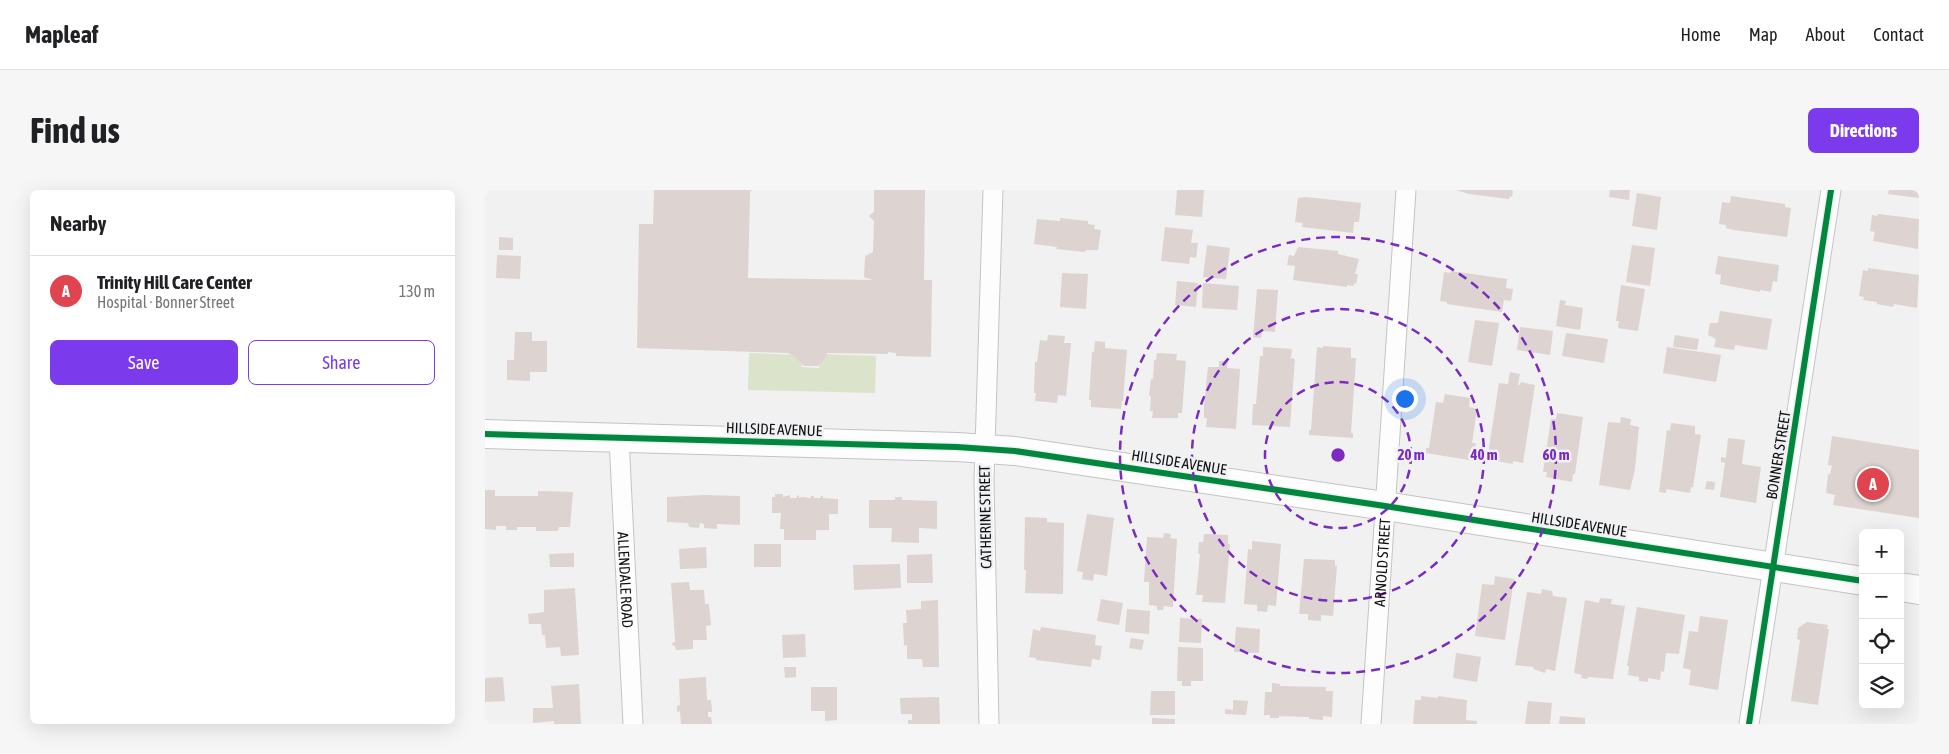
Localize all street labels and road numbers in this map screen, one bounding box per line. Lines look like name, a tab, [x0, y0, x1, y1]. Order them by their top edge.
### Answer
street label: BONNER STREET	[1763, 409, 1793, 500]
street label: HILLSIDE AVENUE	[726, 419, 823, 439]
street label: HILLSIDE AVENUE	[1130, 446, 1228, 478]
street label: CATHERINE STREET	[976, 465, 994, 569]
street label: HILLSIDE AVENUE	[1530, 508, 1628, 540]
street label: ARNOLD STREET	[1370, 517, 1393, 607]
street label: ALLENDALE ROAD	[615, 531, 637, 628]

